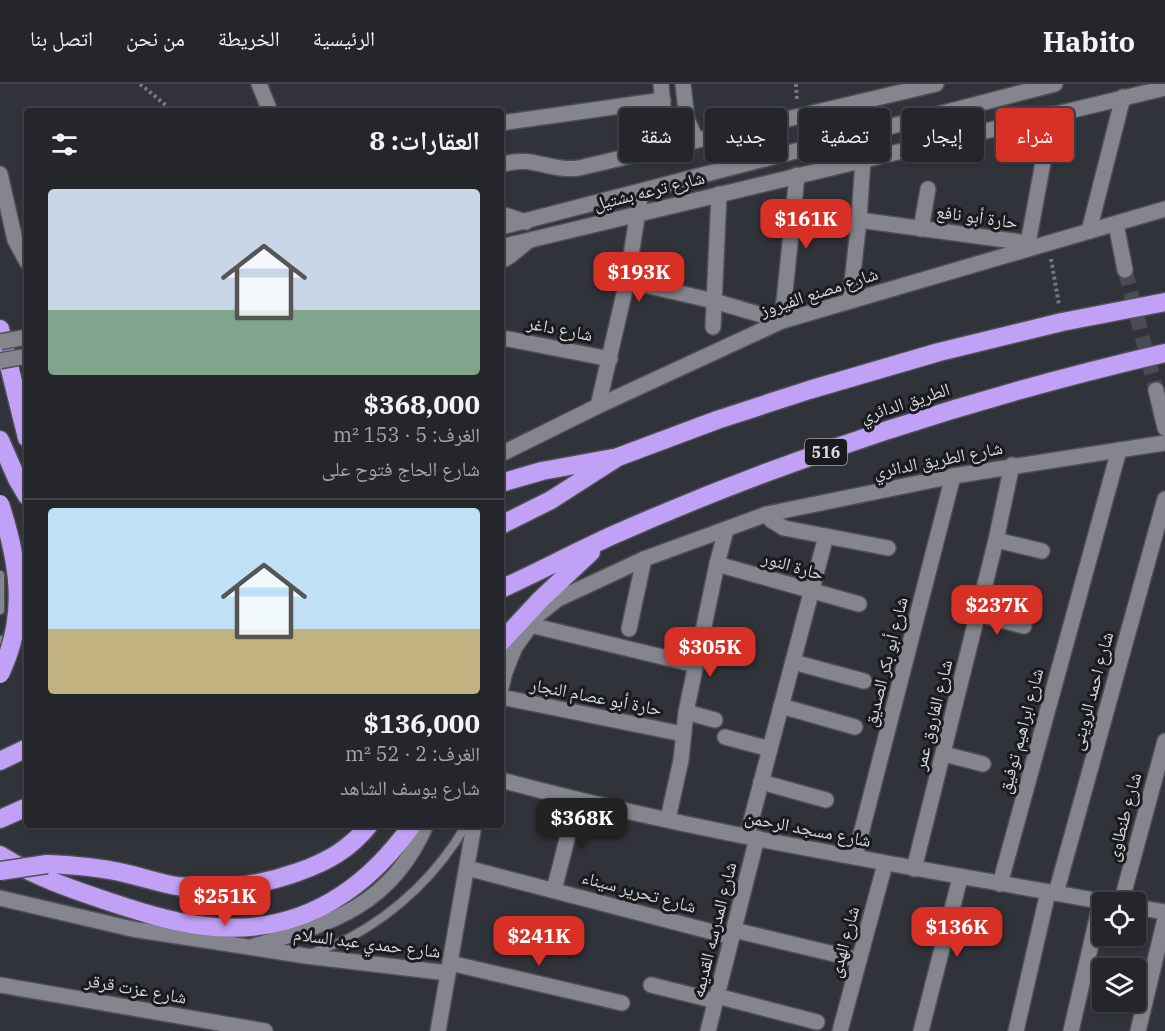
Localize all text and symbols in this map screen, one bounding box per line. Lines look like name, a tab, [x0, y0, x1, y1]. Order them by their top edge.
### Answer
text: Habito	[1043, 23, 1135, 60]
text: اتصل بنا	[30, 24, 93, 52]
text: من نحن	[126, 24, 185, 52]
text: الخريطة	[218, 24, 280, 52]
text: الرئيسية	[313, 24, 375, 52]
chip: شقة	[619, 108, 693, 162]
chip: جديد	[705, 108, 787, 162]
chip: تصفية	[799, 108, 890, 162]
chip: إيجار	[902, 108, 984, 162]
chip: شراء	[996, 108, 1074, 162]
text: العقارات: 8	[369, 123, 480, 157]
icon: filters	[48, 128, 81, 161]
street label: شارع ترعه بشتيل	[591, 166, 707, 215]
pin: $161K	[764, 199, 848, 250]
street label: حارة أبو نافع	[935, 199, 1019, 235]
text: $161K	[774, 205, 838, 232]
icon: home	[210, 228, 318, 336]
pin: $193K	[597, 252, 681, 303]
text: $193K	[607, 258, 671, 285]
street label: شارع مصنع الفيروز	[756, 262, 881, 323]
street label: شارع داغر	[524, 311, 595, 346]
street label: الطريق الدائري	[857, 377, 954, 431]
text: $368,000	[364, 387, 480, 421]
text: الغرف: 5 · 153 m²	[333, 421, 480, 448]
street label: شارع الطريق الدائري	[871, 436, 1005, 487]
road number: 516	[805, 439, 847, 465]
text: شارع الحاج فتوح على	[322, 455, 480, 482]
street label: حارة النور	[759, 545, 827, 585]
icon: home	[210, 547, 318, 655]
pin: $237K	[955, 585, 1039, 636]
text: $237K	[965, 591, 1029, 618]
street label: شارع أبو بكر الصديق	[858, 594, 913, 729]
pin: $305K	[668, 627, 752, 678]
street label: شارع احمد الروينى	[1065, 629, 1118, 753]
text: $305K	[678, 633, 742, 660]
street label: شارع الفاروق عمر	[907, 657, 957, 773]
street label: شارع ابراهيم توفيق	[993, 666, 1049, 796]
street label: حارة أبو عصام النجار	[527, 672, 664, 722]
text: $136,000	[364, 706, 480, 740]
text: الغرف: 2 · 52 m²	[345, 740, 480, 767]
street label: شارع طنطاوى	[1101, 770, 1146, 864]
text: شارع يوسف الشاهد	[340, 774, 480, 801]
pin: $368K	[540, 798, 624, 849]
text: $368K	[550, 804, 614, 831]
street label: شارع مسجد الرحمن	[743, 805, 873, 852]
street label: شارع المدرسه القديمه	[686, 860, 741, 1000]
street label: شارع تحرير سيناء	[579, 865, 699, 918]
pin: $251K	[183, 876, 267, 927]
text: $251K	[193, 882, 257, 909]
map controls	[1092, 892, 1146, 1012]
button: locate	[1092, 892, 1146, 946]
street label: شارع الهدى	[823, 904, 864, 980]
pin: $136K	[915, 907, 999, 958]
text: $136K	[925, 913, 989, 940]
pin: $241K	[497, 916, 581, 967]
street label: شارع حمدي عبد السلام	[292, 922, 442, 966]
text: $241K	[507, 922, 571, 949]
button: layers	[1092, 958, 1146, 1012]
street label: شارع عزت قرقر	[83, 968, 189, 1009]

